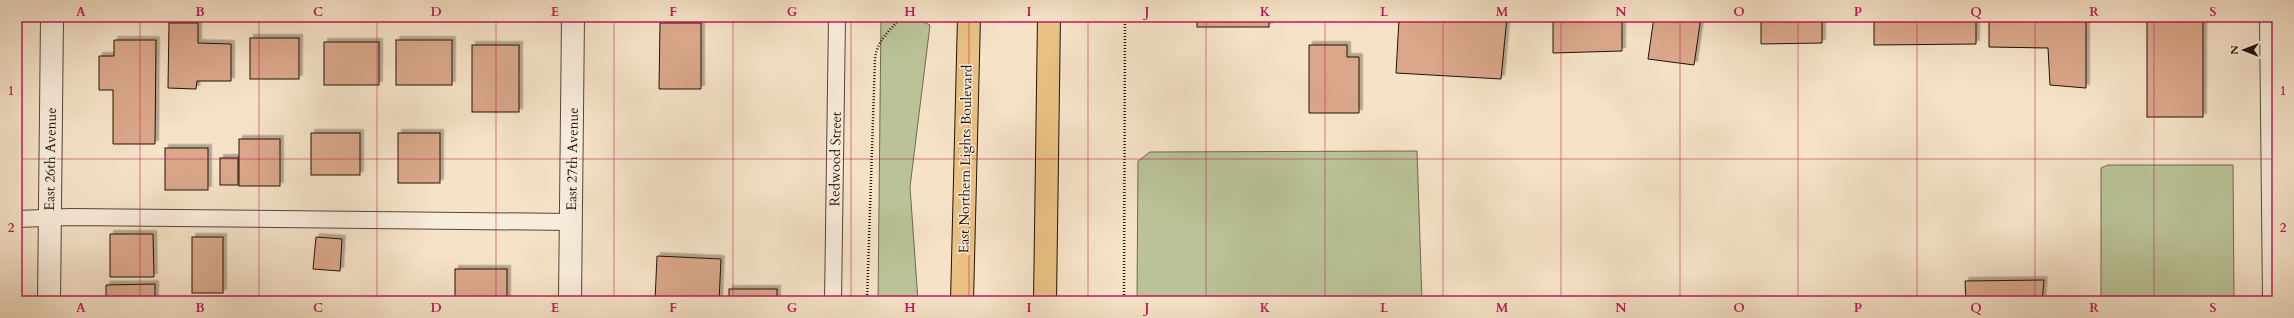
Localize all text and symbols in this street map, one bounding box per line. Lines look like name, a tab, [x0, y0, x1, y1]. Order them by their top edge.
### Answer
text: A	[76, 3, 86, 21]
text: B	[195, 3, 205, 21]
text: C	[313, 3, 323, 21]
text: D	[430, 3, 442, 21]
text: E	[551, 3, 559, 21]
text: F	[669, 3, 677, 21]
text: G	[787, 3, 798, 21]
text: H	[904, 3, 916, 21]
text: I	[1026, 3, 1032, 21]
text: J	[1143, 3, 1150, 21]
text: K	[1260, 3, 1271, 21]
text: L	[1380, 3, 1389, 21]
text: M	[1496, 3, 1509, 21]
text: N	[1615, 3, 1627, 21]
text: O	[1733, 3, 1745, 21]
text: P	[1854, 3, 1862, 21]
text: Q	[1970, 3, 1982, 21]
text: R	[2089, 3, 2099, 21]
text: S	[2210, 3, 2217, 21]
north arrow	[2224, 30, 2264, 70]
text: N	[2227, 45, 2242, 55]
street label: East Northern Lights Boulevard	[954, 64, 977, 253]
text: 1	[8, 82, 14, 100]
text: 1	[2280, 82, 2286, 100]
street label: East 26th Avenue	[40, 107, 61, 211]
street label: East 27th Avenue	[562, 107, 583, 211]
street label: Redwood Street	[825, 111, 846, 207]
text: 2	[8, 219, 15, 237]
text: 2	[2280, 219, 2287, 237]
text: A	[76, 299, 86, 317]
text: B	[195, 299, 205, 317]
text: C	[313, 299, 323, 317]
text: D	[430, 299, 442, 317]
text: E	[551, 299, 559, 317]
text: F	[669, 299, 677, 317]
text: G	[787, 299, 798, 317]
text: H	[904, 299, 916, 317]
text: I	[1026, 299, 1032, 317]
text: J	[1143, 299, 1150, 317]
text: K	[1260, 299, 1271, 317]
text: L	[1380, 299, 1389, 317]
text: M	[1496, 299, 1509, 317]
text: N	[1615, 299, 1627, 317]
text: O	[1733, 299, 1745, 317]
text: P	[1854, 299, 1862, 317]
text: Q	[1970, 299, 1982, 317]
text: R	[2089, 299, 2099, 317]
text: S	[2210, 299, 2217, 317]

